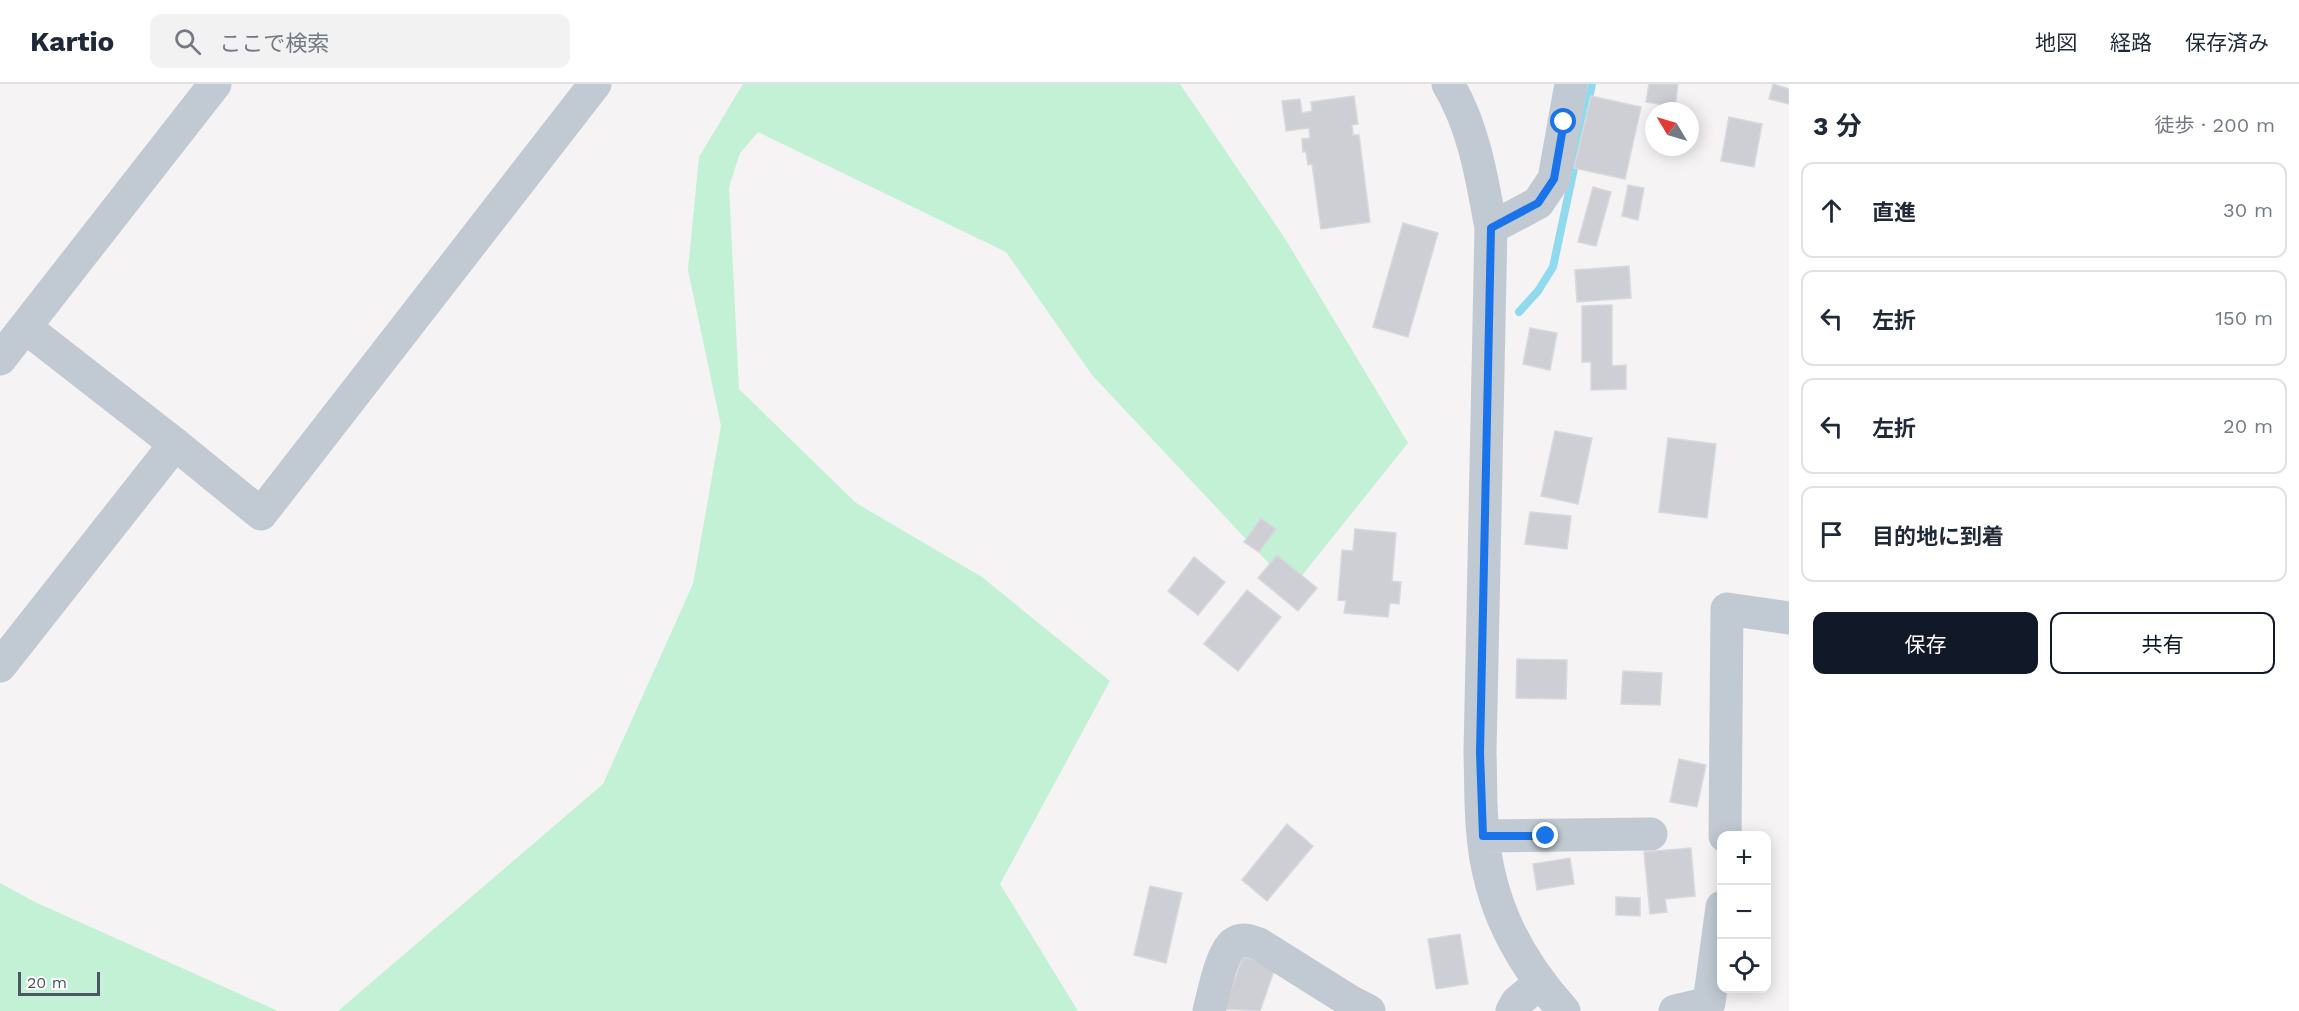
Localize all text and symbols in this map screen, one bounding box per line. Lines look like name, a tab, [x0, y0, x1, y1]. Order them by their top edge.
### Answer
search box	[150, 14, 570, 68]
text: Kartio	[30, 25, 114, 58]
icon: search	[171, 25, 204, 58]
text: 地図	[2035, 30, 2077, 55]
text: 経路	[2110, 30, 2152, 55]
text: 保存済み	[2185, 30, 2269, 55]
text: ここで検索	[219, 31, 329, 56]
north arrow	[1645, 102, 1699, 156]
route start	[1550, 108, 1576, 134]
text: 3 分	[1813, 111, 1862, 141]
text: 徒歩 · 200 m	[2154, 113, 2275, 137]
icon: ahead	[1815, 194, 1848, 227]
text: 30 m	[2223, 198, 2273, 222]
text: 直進	[1872, 200, 1916, 225]
icon: left	[1815, 302, 1848, 335]
text: 150 m	[2215, 306, 2273, 330]
text: 左折	[1872, 308, 1916, 333]
icon: left	[1815, 410, 1848, 443]
text: 20 m	[2223, 414, 2273, 438]
text: 左折	[1872, 416, 1916, 441]
icon: arrive	[1815, 518, 1848, 551]
text: 目的地に到着	[1872, 524, 2004, 549]
button: 保存	[1813, 612, 2038, 674]
button: 共有	[2050, 612, 2275, 674]
route end	[1532, 822, 1558, 848]
map controls	[1717, 831, 1771, 993]
button: +	[1717, 831, 1771, 885]
button: −	[1717, 885, 1771, 939]
button: locate	[1717, 939, 1771, 993]
scale bar	[18, 969, 100, 996]
text: 20 m	[27, 973, 67, 992]

